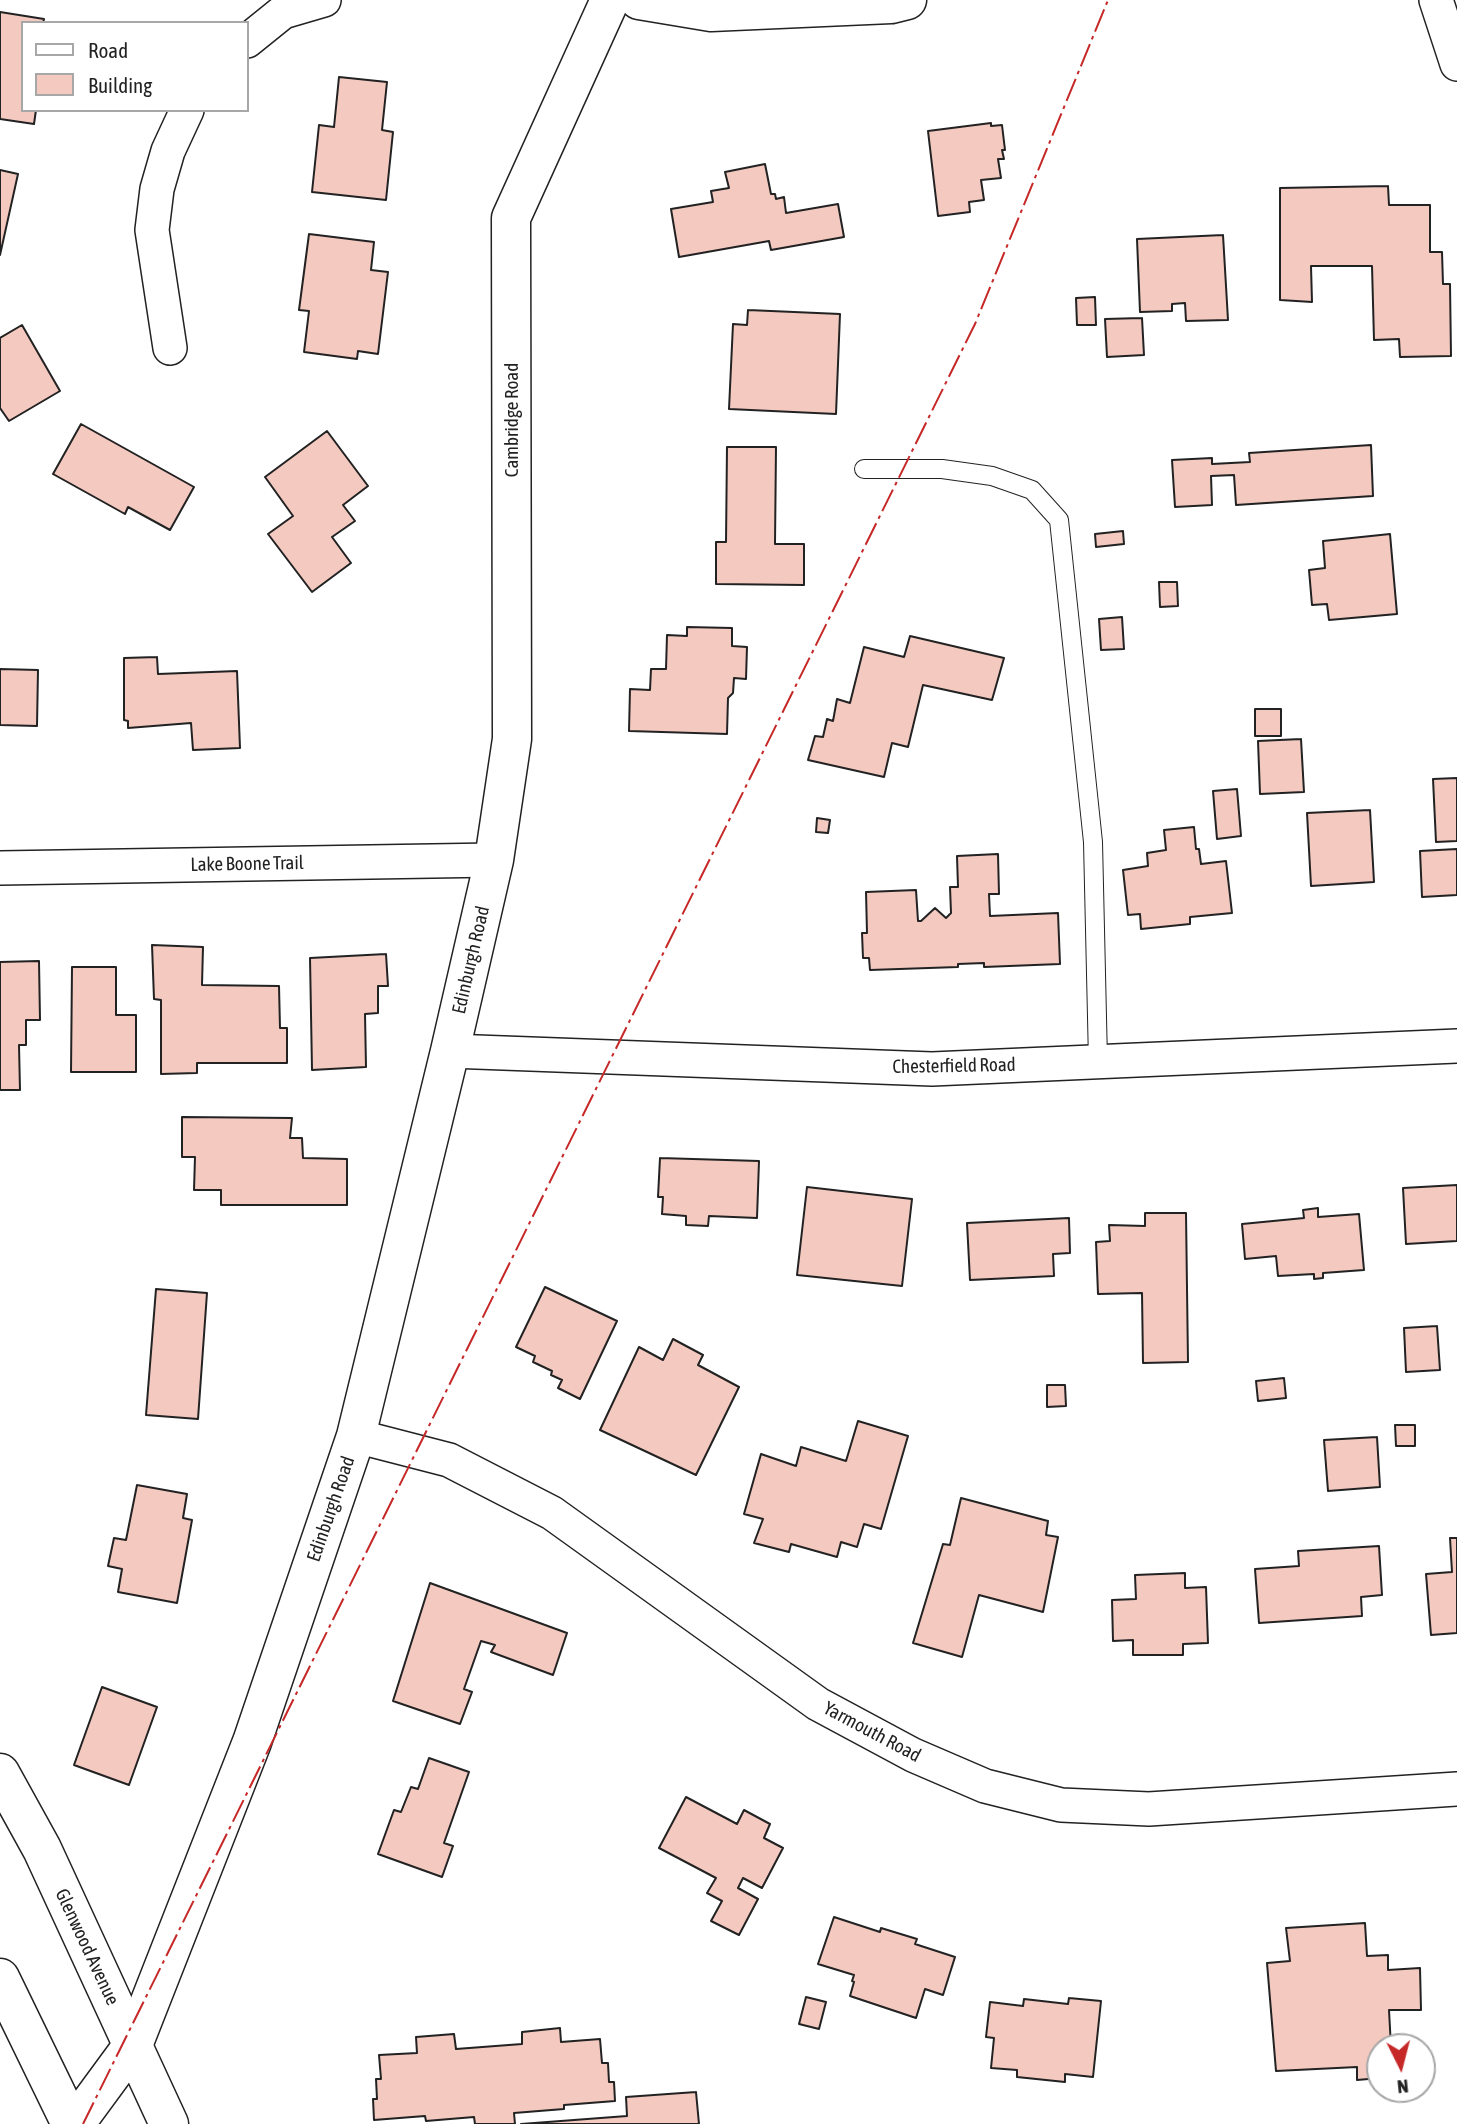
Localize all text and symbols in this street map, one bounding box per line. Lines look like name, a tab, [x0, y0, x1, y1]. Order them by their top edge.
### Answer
legend	[21, 21, 248, 112]
text: Road	[88, 38, 128, 62]
text: Building	[88, 73, 152, 97]
street label: Cambridge Road	[501, 363, 523, 477]
street label: Lake Boone Trail	[190, 852, 304, 876]
street label: Edinburgh Road	[448, 904, 494, 1016]
street label: Chesterfield Road	[892, 1054, 1016, 1078]
street label: Edinburgh Road	[302, 1453, 360, 1565]
street label: Yarmouth Road	[819, 1697, 925, 1767]
street label: Glenwood Avenue	[50, 1885, 124, 2009]
north arrow	[1366, 2033, 1436, 2103]
text: N	[1396, 2075, 1410, 2098]

